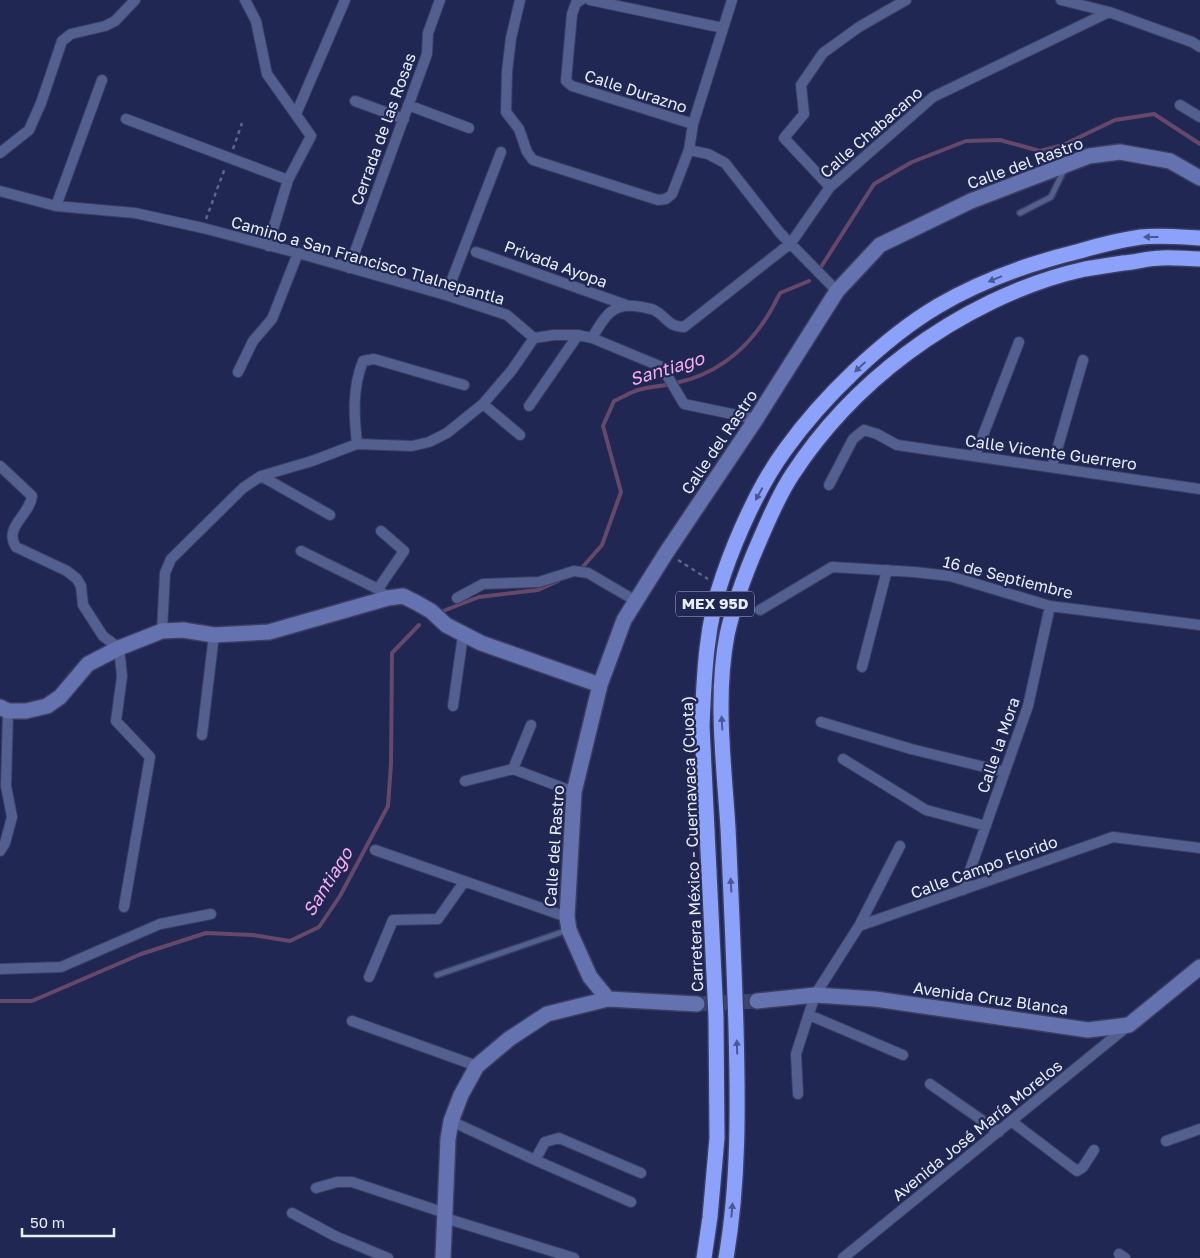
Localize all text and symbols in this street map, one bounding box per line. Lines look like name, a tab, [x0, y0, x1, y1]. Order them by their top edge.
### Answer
street label: Cerrada de las Rosas	[346, 50, 420, 208]
street label: Calle Durazno	[582, 65, 690, 117]
street label: Calle Chabacano	[816, 82, 926, 182]
street label: Calle del Rastro	[964, 133, 1086, 193]
street label: Camino a San Francisco Tlalnepantla	[229, 211, 507, 309]
one-way arrow	[1143, 233, 1159, 241]
street label: Privada Ayopa	[502, 236, 610, 292]
one-way arrow	[988, 275, 1002, 283]
water label: Santiago	[627, 346, 708, 390]
one-way arrow	[854, 361, 866, 373]
street label: Calle del Rastro	[677, 386, 761, 498]
street label: Calle Vicente Guerrero	[964, 430, 1138, 474]
one-way arrow	[755, 487, 764, 500]
street label: 16 de Septiembre	[941, 551, 1075, 603]
road number: MEX 95D	[676, 592, 754, 616]
street label: Calle la Mora	[972, 695, 1024, 795]
street label: Carretera México - Cuernavaca (Cuota)	[677, 696, 707, 992]
one-way arrow	[718, 714, 726, 730]
street label: Calle del Rastro	[540, 785, 568, 907]
street label: Calle Campo Florido	[908, 831, 1060, 903]
water label: Santiago	[298, 842, 357, 920]
one-way arrow	[726, 877, 734, 893]
street label: Avenida Cruz Blanca	[912, 977, 1070, 1019]
one-way arrow	[732, 1039, 740, 1055]
street label: Avenida José María Morelos	[888, 1055, 1066, 1205]
one-way arrow	[729, 1201, 737, 1217]
scale bar	[22, 1206, 115, 1238]
text: 50 m	[30, 1213, 65, 1231]

